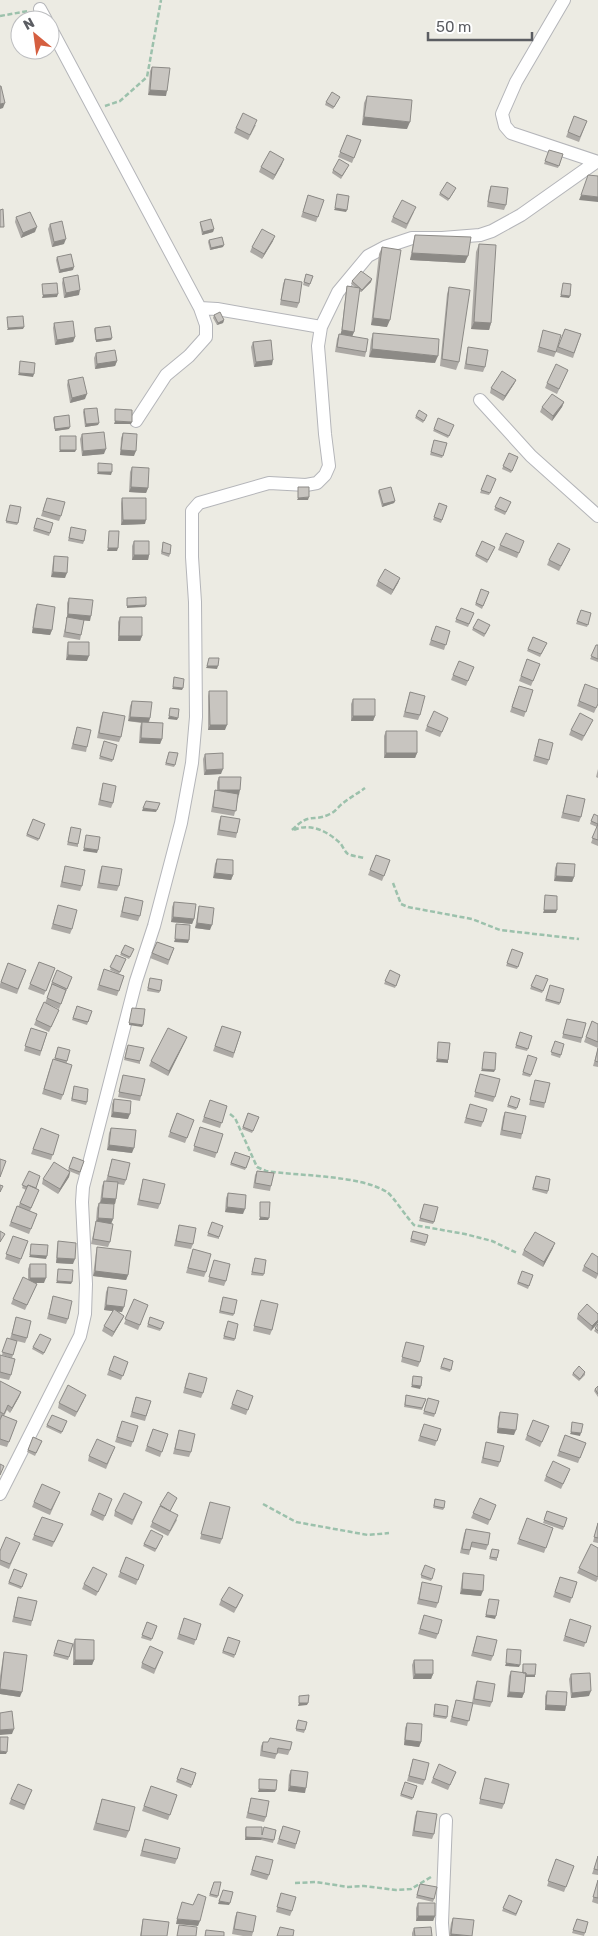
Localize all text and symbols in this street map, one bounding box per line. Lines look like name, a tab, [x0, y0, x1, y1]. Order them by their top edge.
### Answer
north arrow	[10, 10, 60, 60]
scale bar	[428, 10, 532, 42]
text: N	[20, 14, 37, 34]
text: 50 m	[436, 18, 471, 36]

